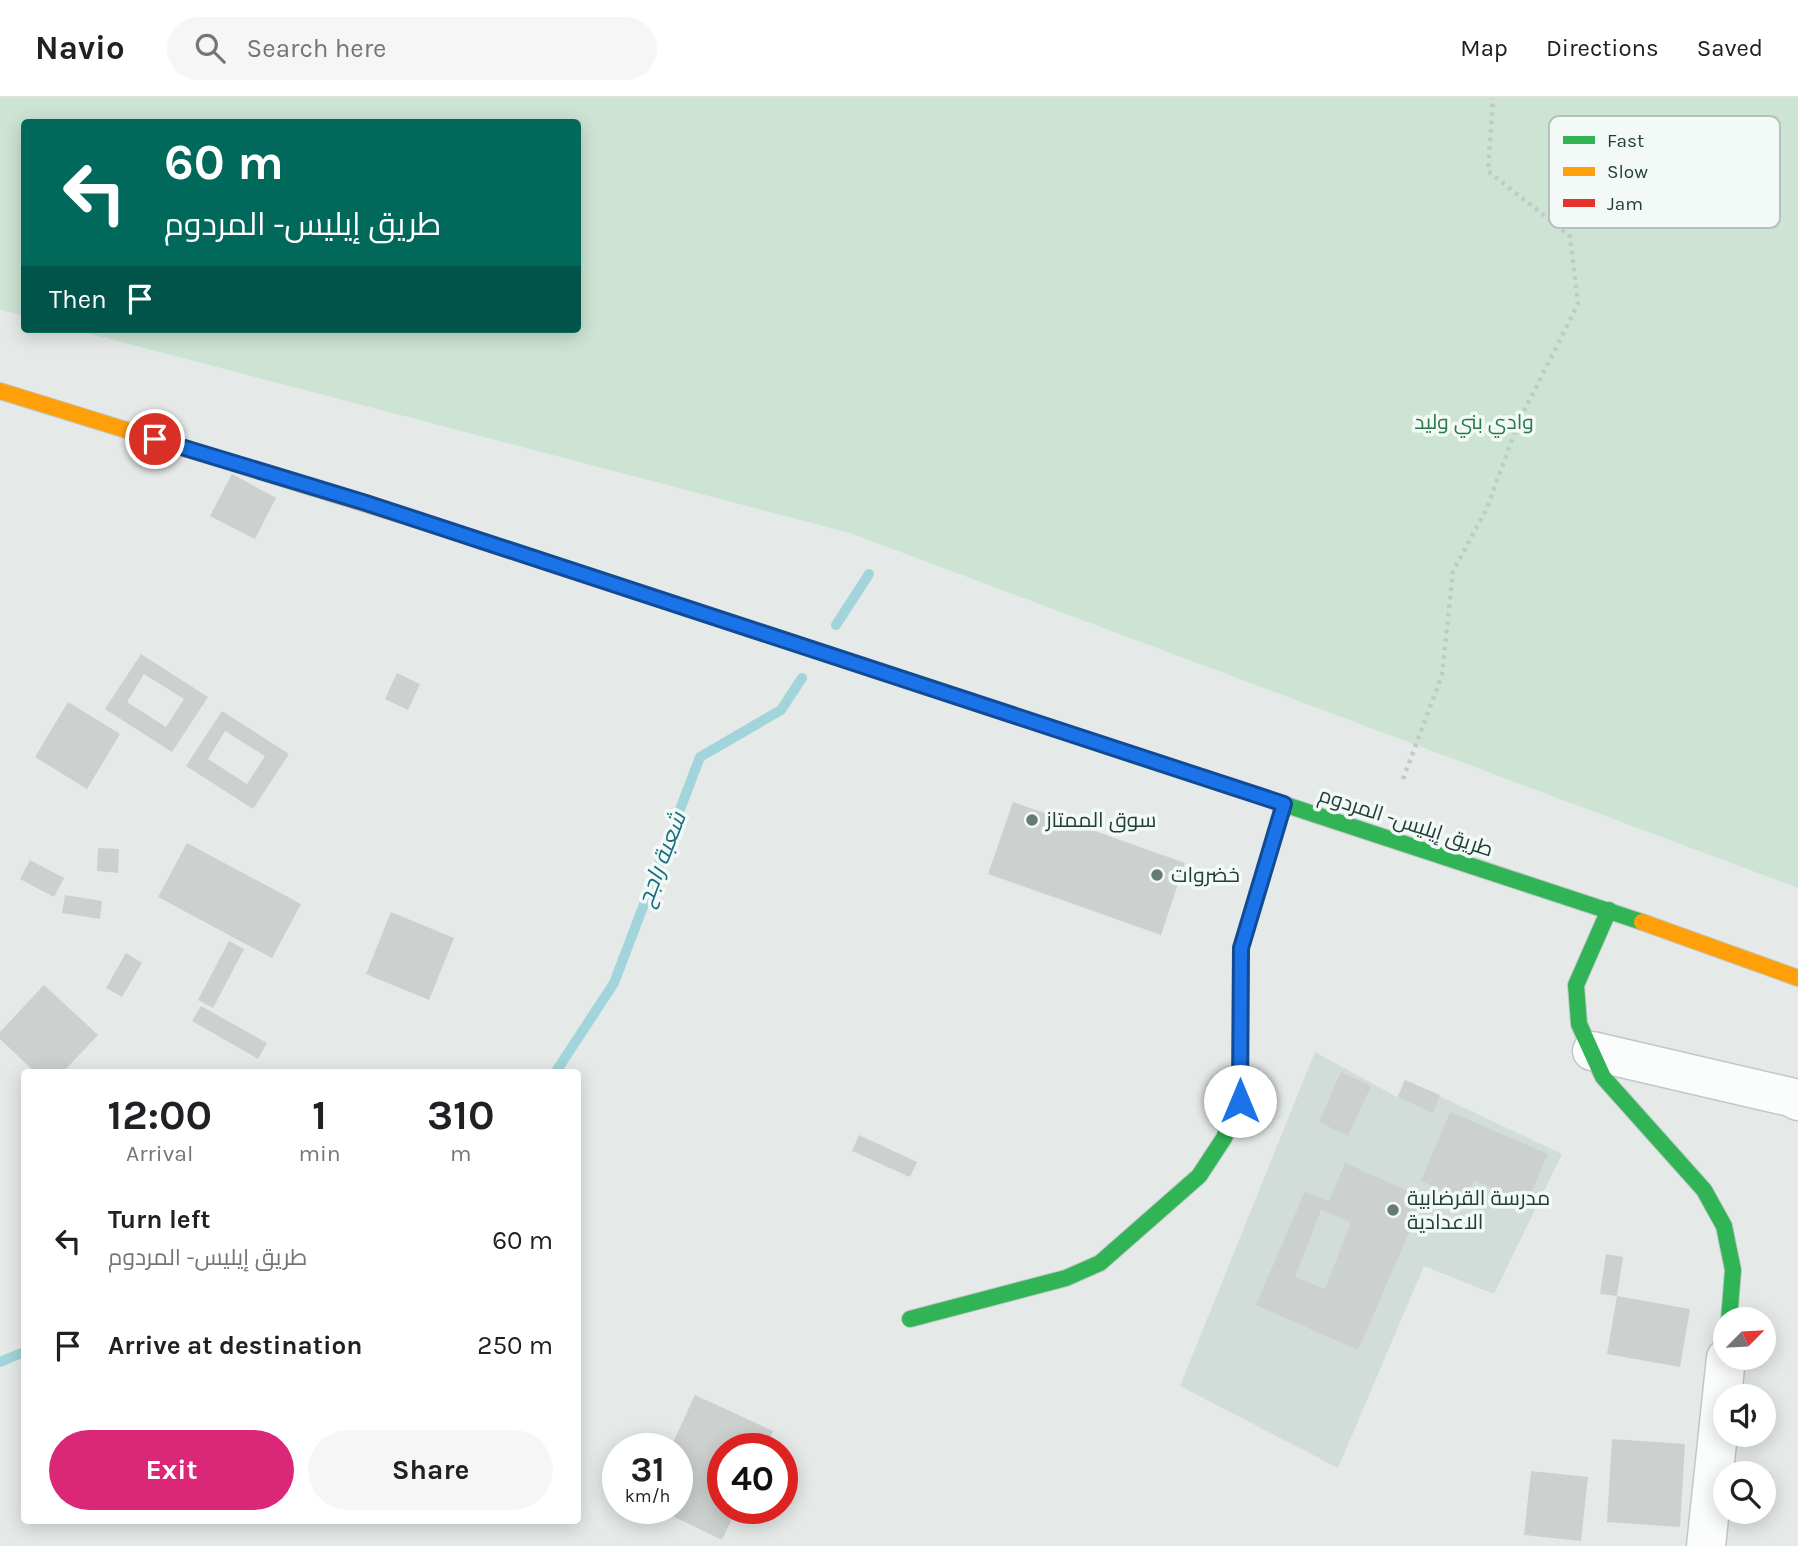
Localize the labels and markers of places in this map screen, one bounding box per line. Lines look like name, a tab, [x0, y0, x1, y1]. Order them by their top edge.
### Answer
pin	[125, 409, 185, 469]
place label: سوق الممتاز	[1045, 808, 1156, 833]
marker: سوق الممتاز	[1024, 812, 1040, 828]
place label: خضروات	[1171, 863, 1240, 887]
marker: خضروات	[1149, 867, 1165, 883]
place label: مدرسة القرضابية الاعدادية	[1407, 1186, 1550, 1234]
marker: مدرسة القرضابية الاعدادية	[1385, 1202, 1401, 1218]

